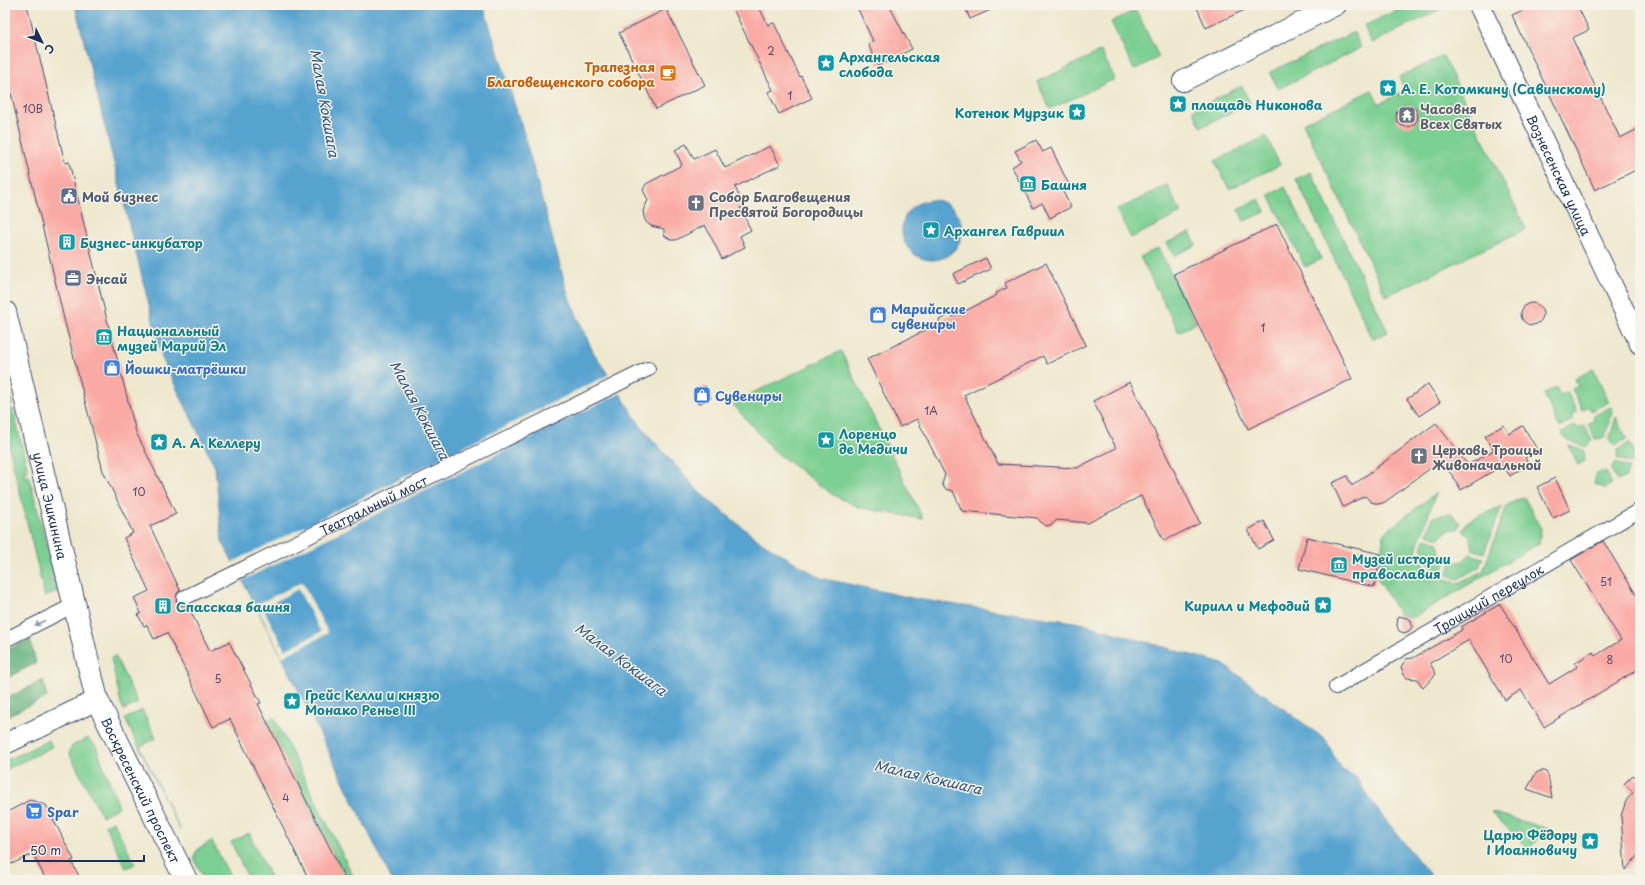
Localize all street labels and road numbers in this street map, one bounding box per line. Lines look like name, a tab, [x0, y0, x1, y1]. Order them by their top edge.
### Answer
street label: Вознесенская улица	[1523, 111, 1597, 239]
street label: улица Эшкинина	[29, 450, 73, 562]
street label: Театральный мост	[316, 470, 431, 539]
street label: Троицкий переулок	[1430, 559, 1547, 638]
street label: Воскресенский проспект	[97, 714, 186, 867]

